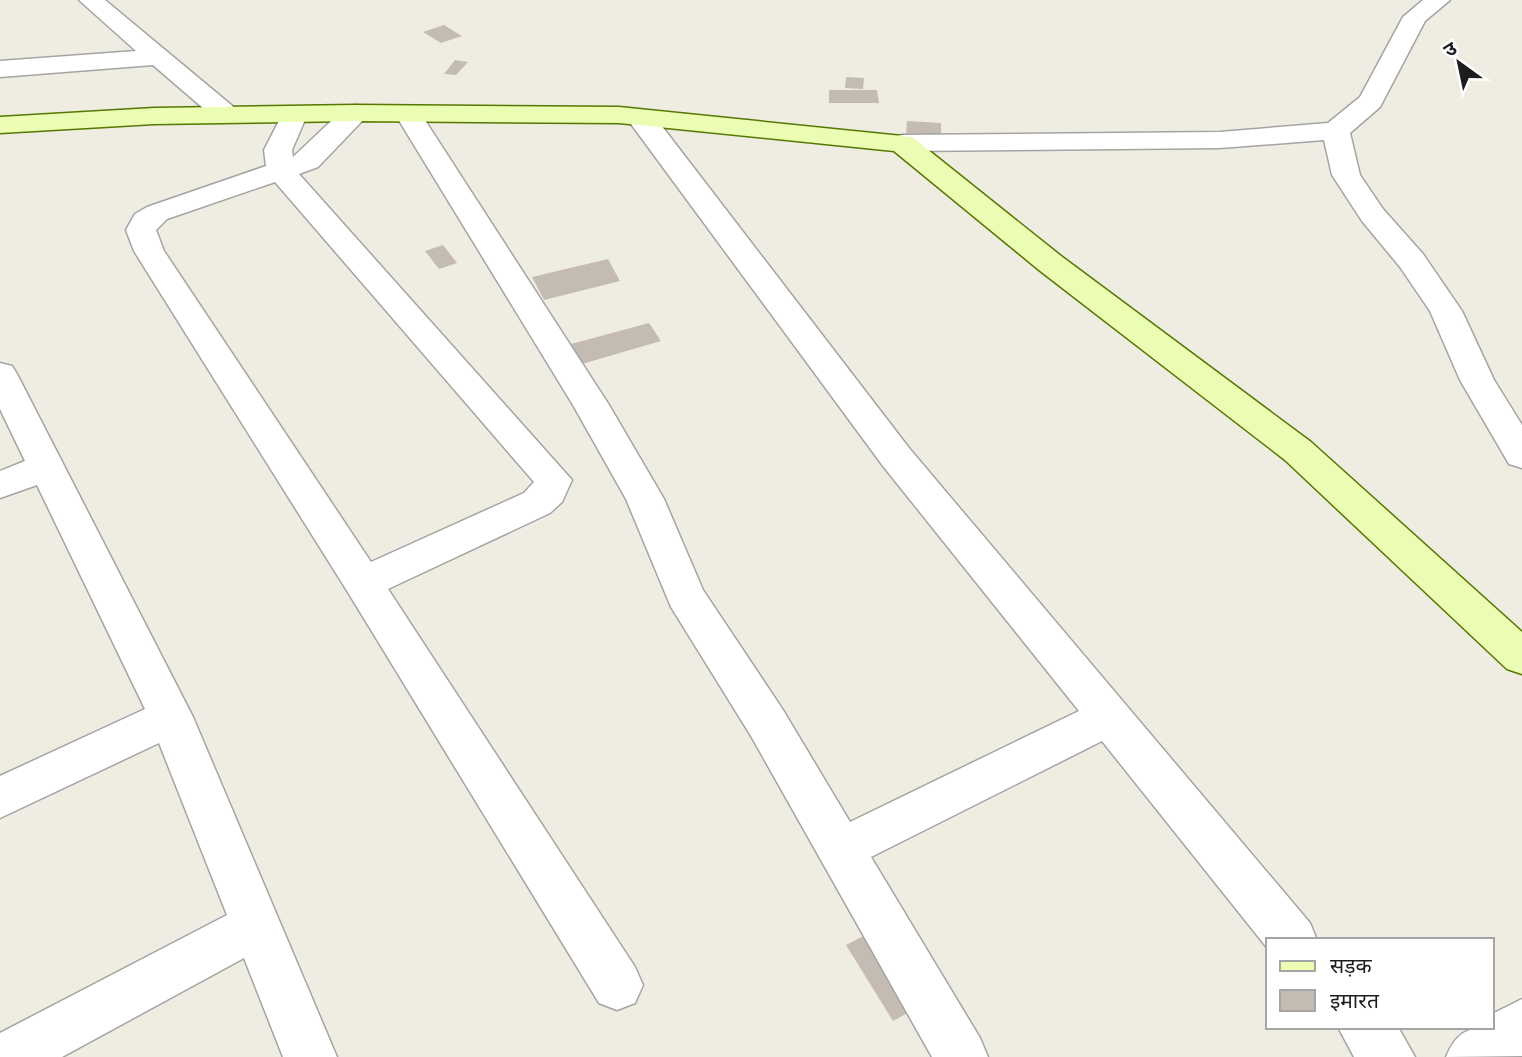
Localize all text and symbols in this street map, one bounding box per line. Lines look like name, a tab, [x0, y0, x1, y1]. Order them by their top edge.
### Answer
north arrow	[1424, 28, 1494, 98]
text: उ	[1440, 37, 1462, 62]
legend	[1266, 938, 1494, 1029]
text: सड़क	[1330, 954, 1372, 978]
text: इमारत	[1330, 989, 1380, 1013]

